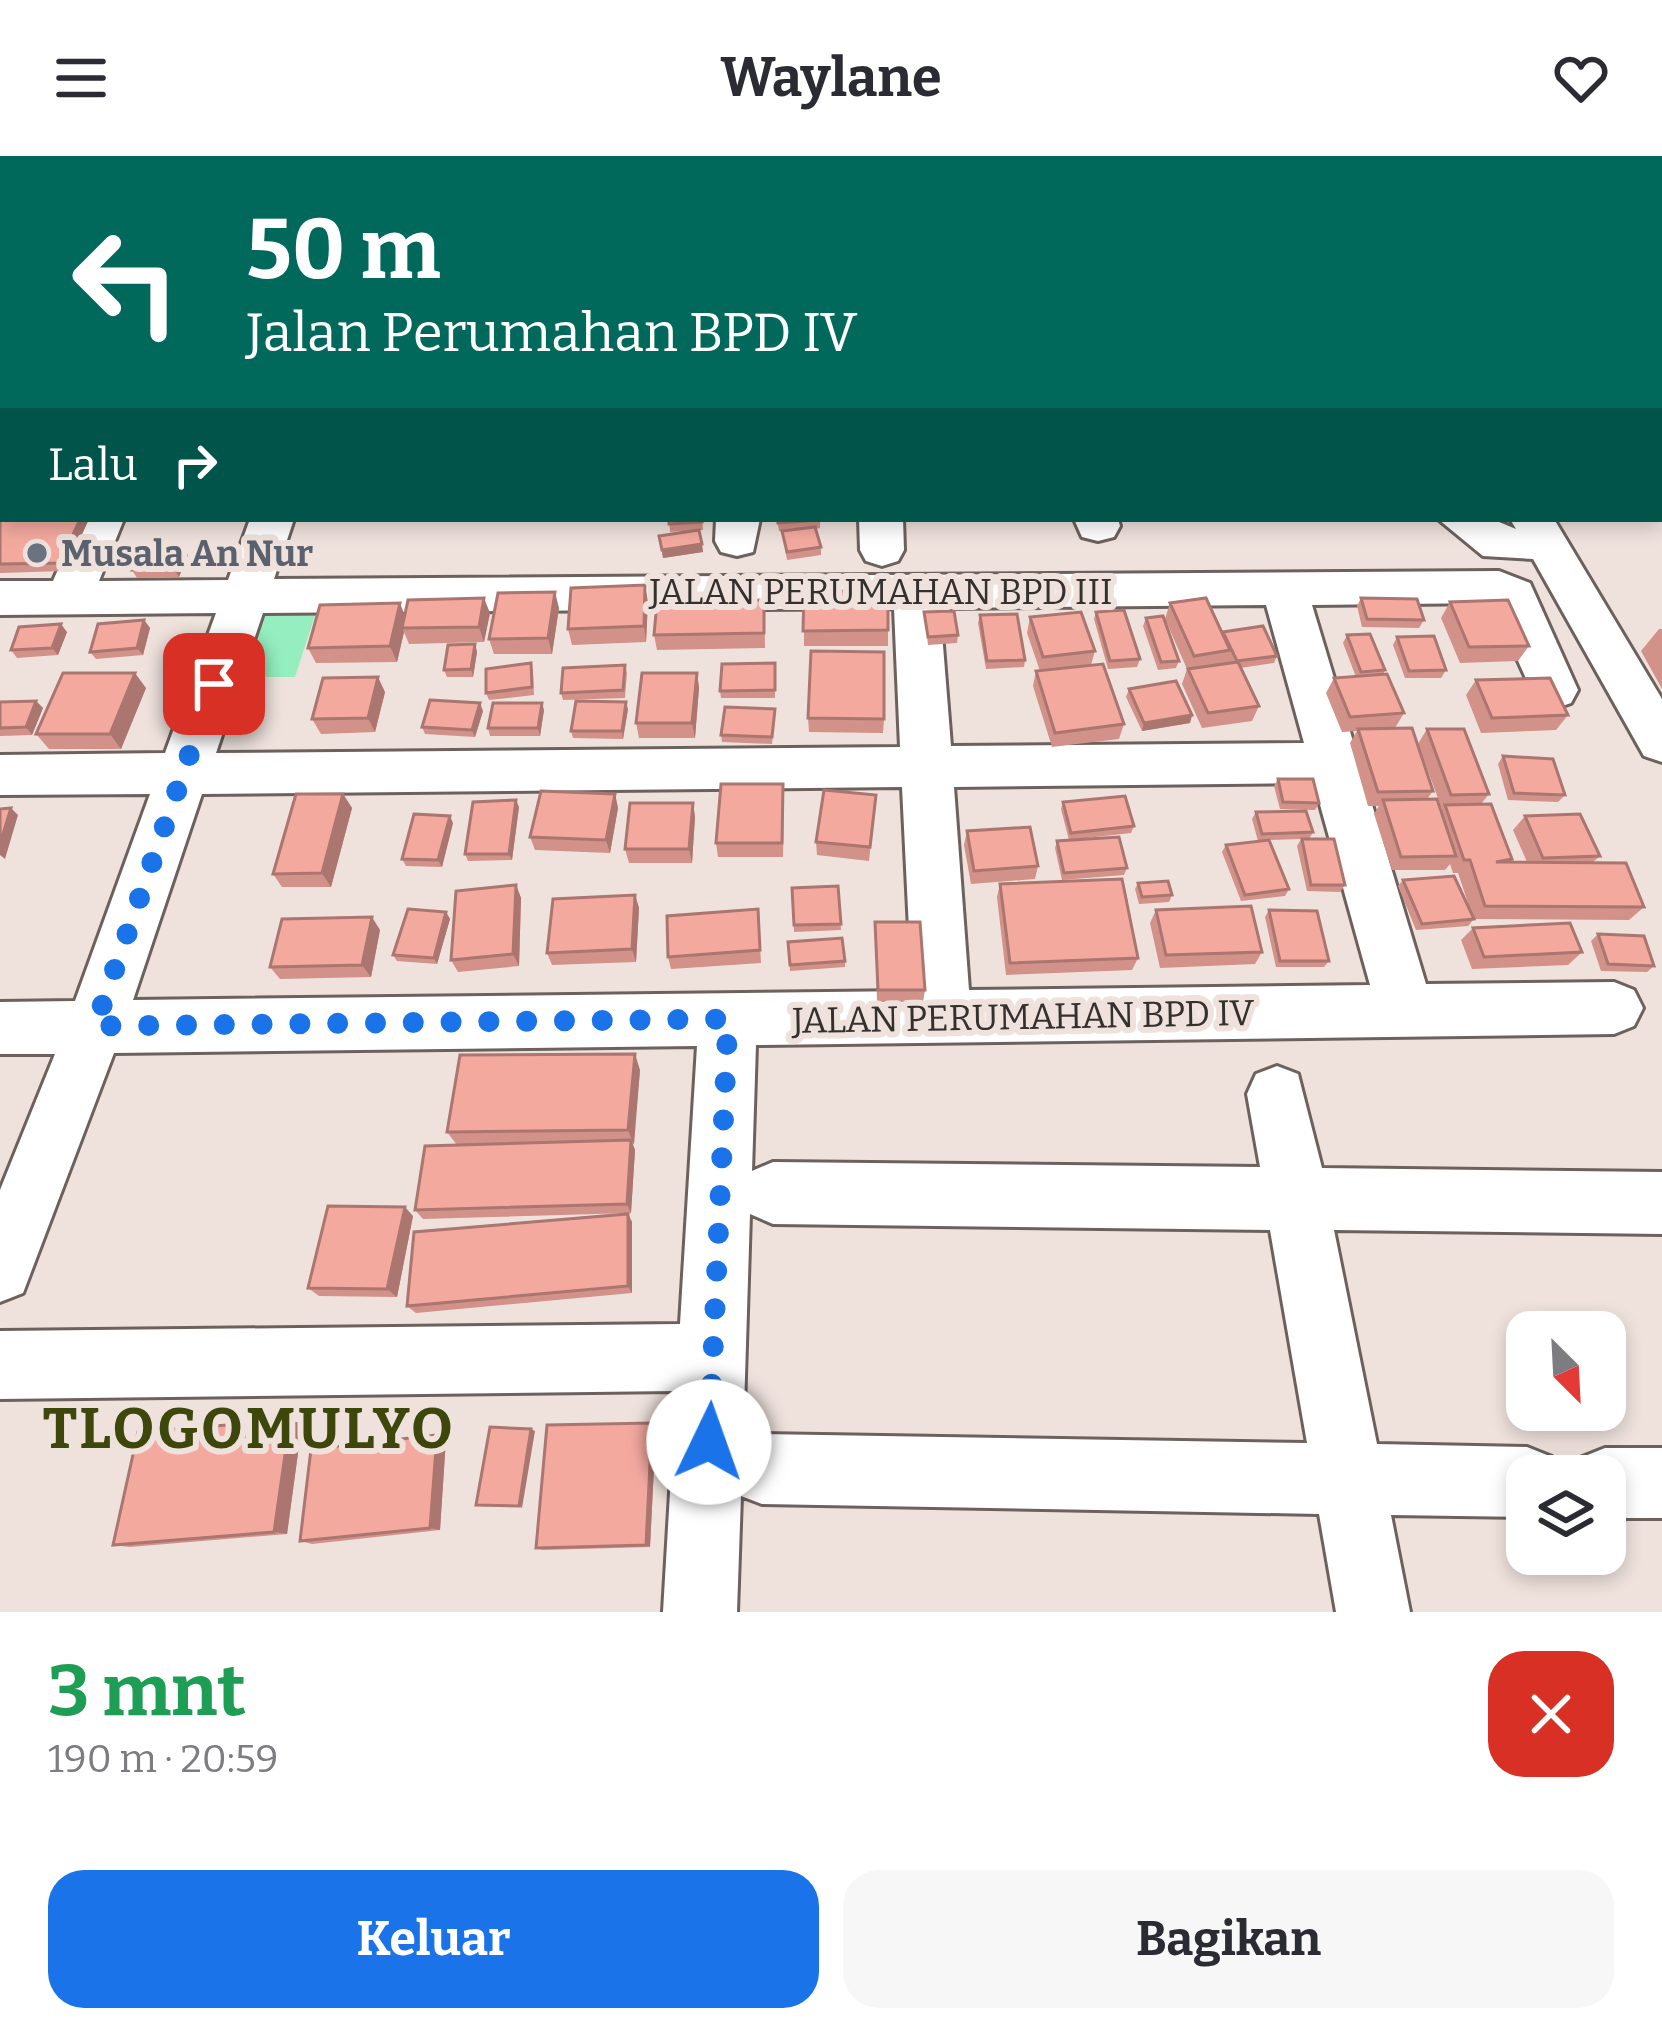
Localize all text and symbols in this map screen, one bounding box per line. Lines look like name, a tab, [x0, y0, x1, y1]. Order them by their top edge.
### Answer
icon: menu	[48, 45, 114, 111]
icon: heart	[1548, 45, 1614, 111]
text: Waylane	[720, 46, 942, 110]
text: 50 m	[246, 199, 441, 300]
icon: left	[48, 204, 204, 360]
text: Jalan Perumahan BPD IV	[246, 301, 857, 365]
icon: right	[162, 432, 228, 498]
text: Lalu	[48, 438, 138, 492]
place label: Musala An Nur	[61, 532, 313, 576]
marker: Musala An Nur	[24, 540, 50, 566]
street label: JALAN PERUMAHAN BPD III	[648, 570, 1113, 614]
pin	[163, 633, 265, 735]
icon: arrive	[181, 651, 247, 717]
street label: JALAN PERUMAHAN BPD IV	[791, 991, 1255, 1043]
north arrow	[1506, 1311, 1626, 1431]
map controls	[1506, 1311, 1626, 1575]
position arrow	[646, 1379, 772, 1505]
district label: TLOGOMULYO	[42, 1395, 456, 1463]
button: layers	[1506, 1455, 1626, 1575]
text: 3 mnt	[48, 1648, 246, 1734]
button: close	[1488, 1651, 1614, 1777]
text: 190 m · 20:59	[48, 1736, 278, 1782]
button: Keluar	[48, 1870, 819, 2008]
button: Bagikan	[843, 1870, 1614, 2008]

